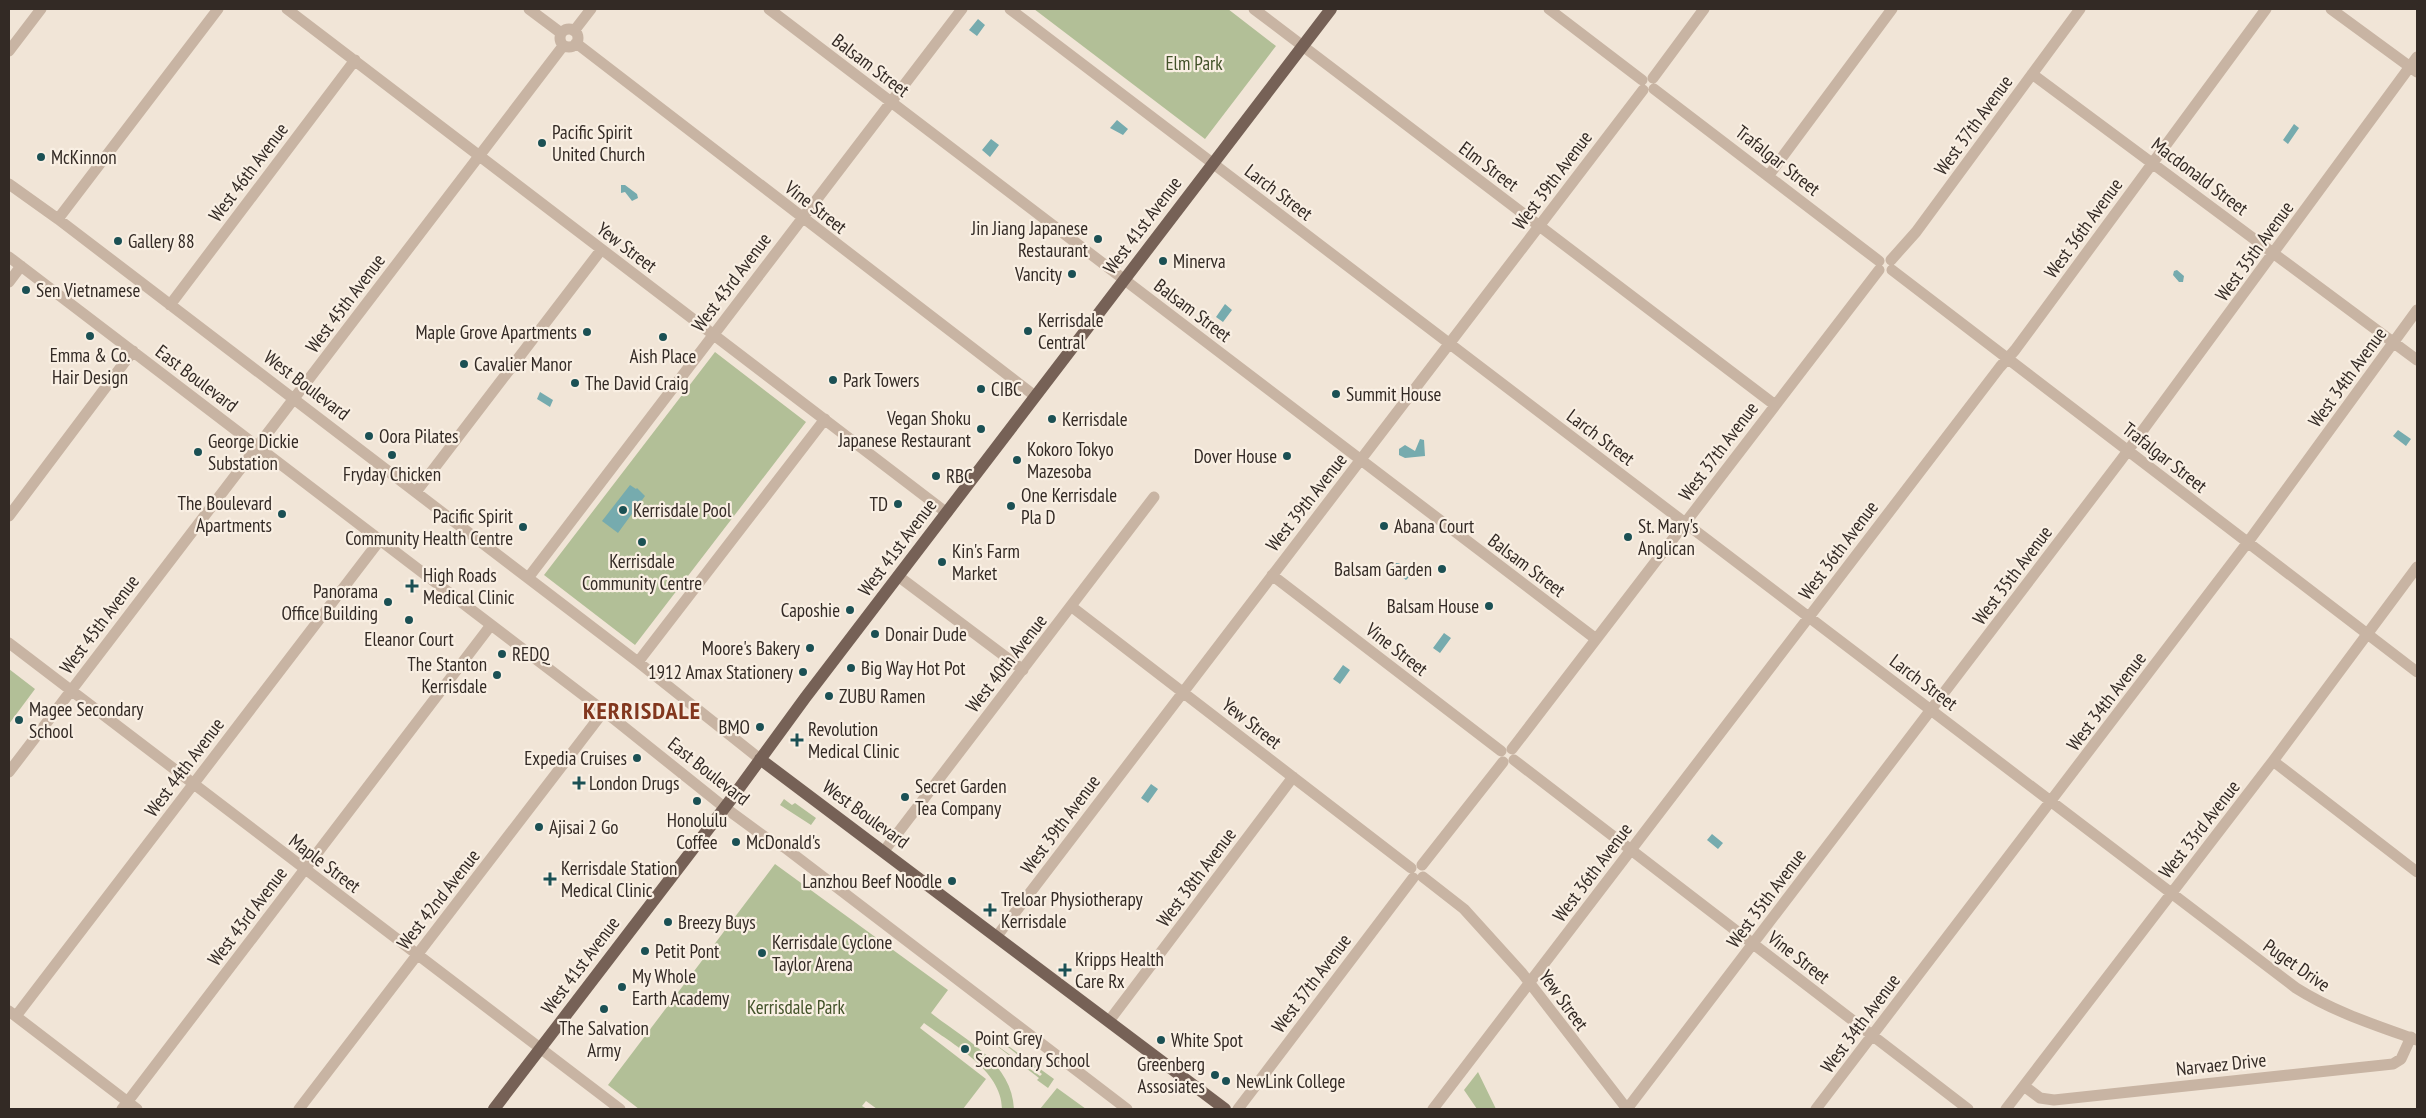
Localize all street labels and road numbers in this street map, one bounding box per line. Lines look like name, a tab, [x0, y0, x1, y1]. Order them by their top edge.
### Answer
street label: Balsam Street	[828, 28, 915, 102]
street label: West 37th Avenue	[1929, 70, 2017, 180]
street label: West 46th Avenue	[203, 118, 293, 226]
street label: Trafalgar Street	[1731, 119, 1826, 201]
street label: West 39th Avenue	[1507, 126, 1597, 234]
street label: Macdonald Street	[2147, 132, 2254, 221]
street label: Elm Street	[1454, 136, 1524, 197]
street label: Larch Street	[1240, 159, 1318, 226]
street label: West 41st Avenue	[1098, 171, 1187, 279]
street label: West 36th Avenue	[2039, 173, 2127, 283]
street label: Vine Street	[779, 175, 853, 239]
street label: West 35th Avenue	[2210, 196, 2298, 306]
street label: Yew Street	[592, 217, 662, 278]
street label: West 43rd Avenue	[686, 228, 776, 336]
street label: West 45th Avenue	[300, 249, 390, 357]
street label: Balsam Street	[1150, 273, 1237, 347]
street label: West 34th Avenue	[2303, 322, 2391, 432]
street label: East Boulevard	[151, 339, 243, 417]
street label: West Boulevard	[259, 345, 355, 425]
street label: West 37th Avenue	[1673, 397, 1763, 505]
street label: Larch Street	[1562, 404, 1640, 471]
street label: Trafalgar Street	[2118, 416, 2213, 498]
street label: West 39th Avenue	[1260, 448, 1352, 556]
street label: West 41st Avenue	[853, 493, 942, 601]
street label: West 36th Avenue	[1793, 496, 1883, 604]
street label: West 35th Avenue	[1967, 521, 2057, 629]
street label: Balsam Street	[1484, 528, 1571, 602]
street label: West 45th Avenue	[54, 570, 144, 678]
street label: West 40th Avenue	[960, 609, 1052, 717]
street label: Vine Street	[1360, 617, 1434, 681]
street label: West 34th Avenue	[2061, 647, 2151, 755]
street label: Larch Street	[1885, 649, 1963, 716]
street label: Yew Street	[1217, 692, 1287, 754]
street label: West 44th Avenue	[139, 713, 229, 821]
street label: East Boulevard	[663, 732, 755, 810]
street label: West 39th Avenue	[1015, 770, 1105, 878]
street label: West Boulevard	[818, 774, 914, 854]
street label: West 33rd Avenue	[2153, 775, 2245, 883]
street label: West 36th Avenue	[1547, 818, 1637, 926]
street label: West 38th Avenue	[1151, 823, 1241, 931]
street label: Maple Street	[284, 828, 366, 898]
street label: West 42nd Avenue	[391, 844, 485, 954]
street label: West 35th Avenue	[1721, 844, 1811, 952]
street label: West 43rd Avenue	[202, 862, 292, 970]
street label: West 41st Avenue	[536, 911, 625, 1019]
street label: Vine Street	[1762, 925, 1836, 989]
street label: West 37th Avenue	[1266, 929, 1356, 1037]
street label: Puget Drive	[2259, 933, 2335, 997]
street label: Yew Street	[1534, 965, 1594, 1036]
street label: West 34th Avenue	[1815, 969, 1905, 1077]
street label: Narvaez Drive	[2175, 1047, 2267, 1081]

